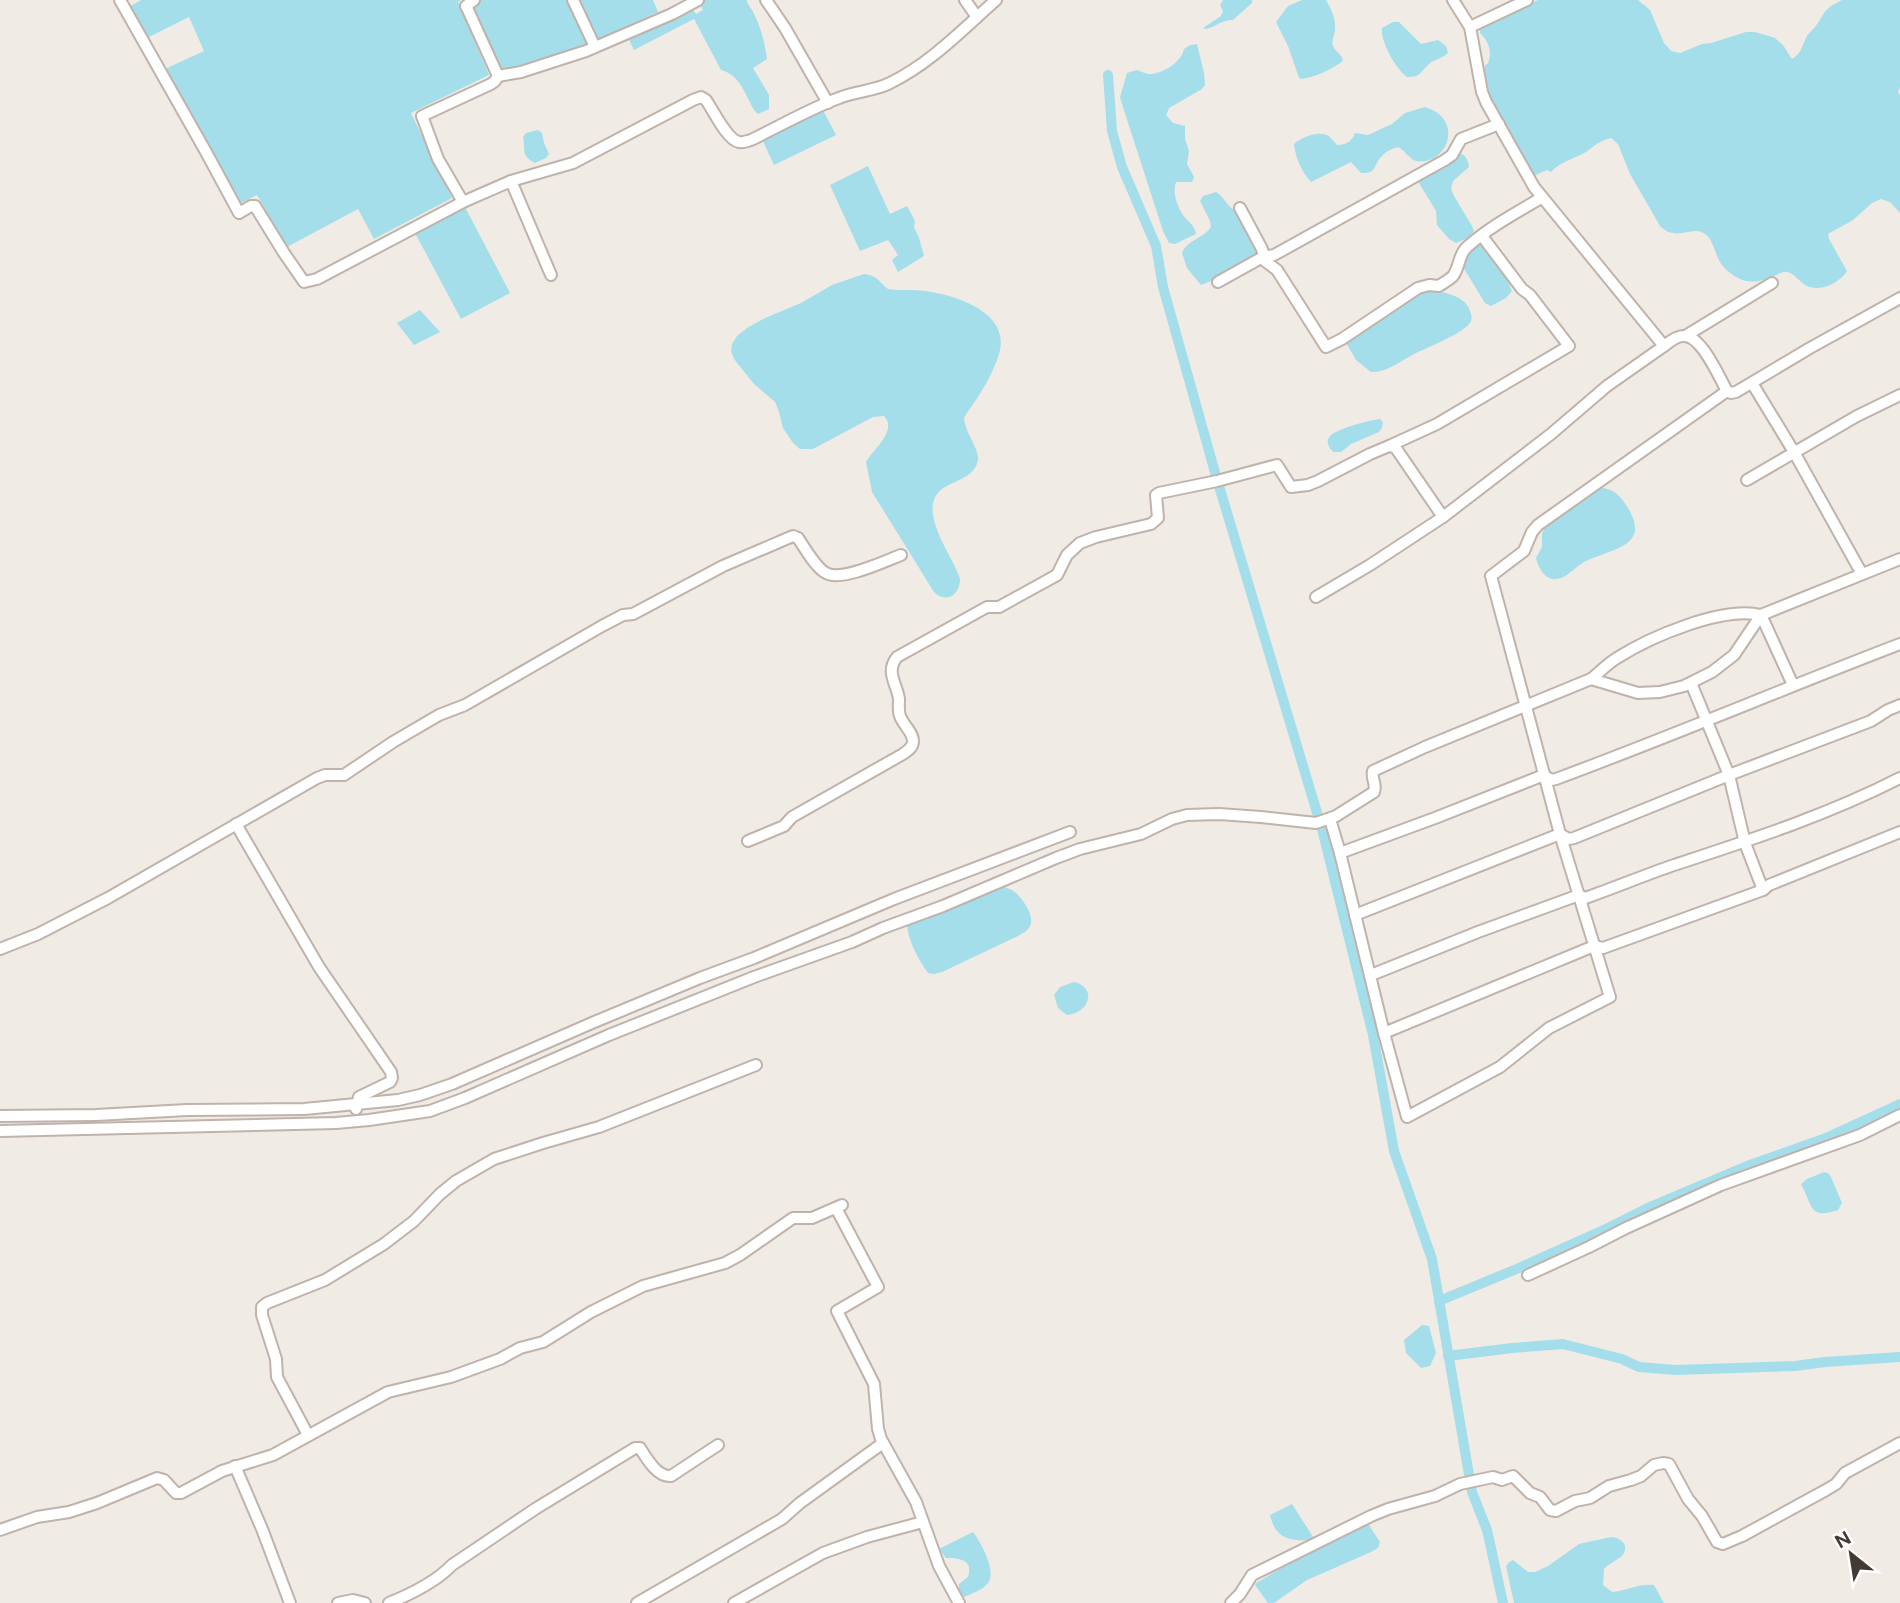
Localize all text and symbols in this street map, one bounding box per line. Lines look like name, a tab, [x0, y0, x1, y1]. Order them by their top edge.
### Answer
north arrow	[1816, 1519, 1886, 1589]
text: N	[1831, 1526, 1855, 1553]

